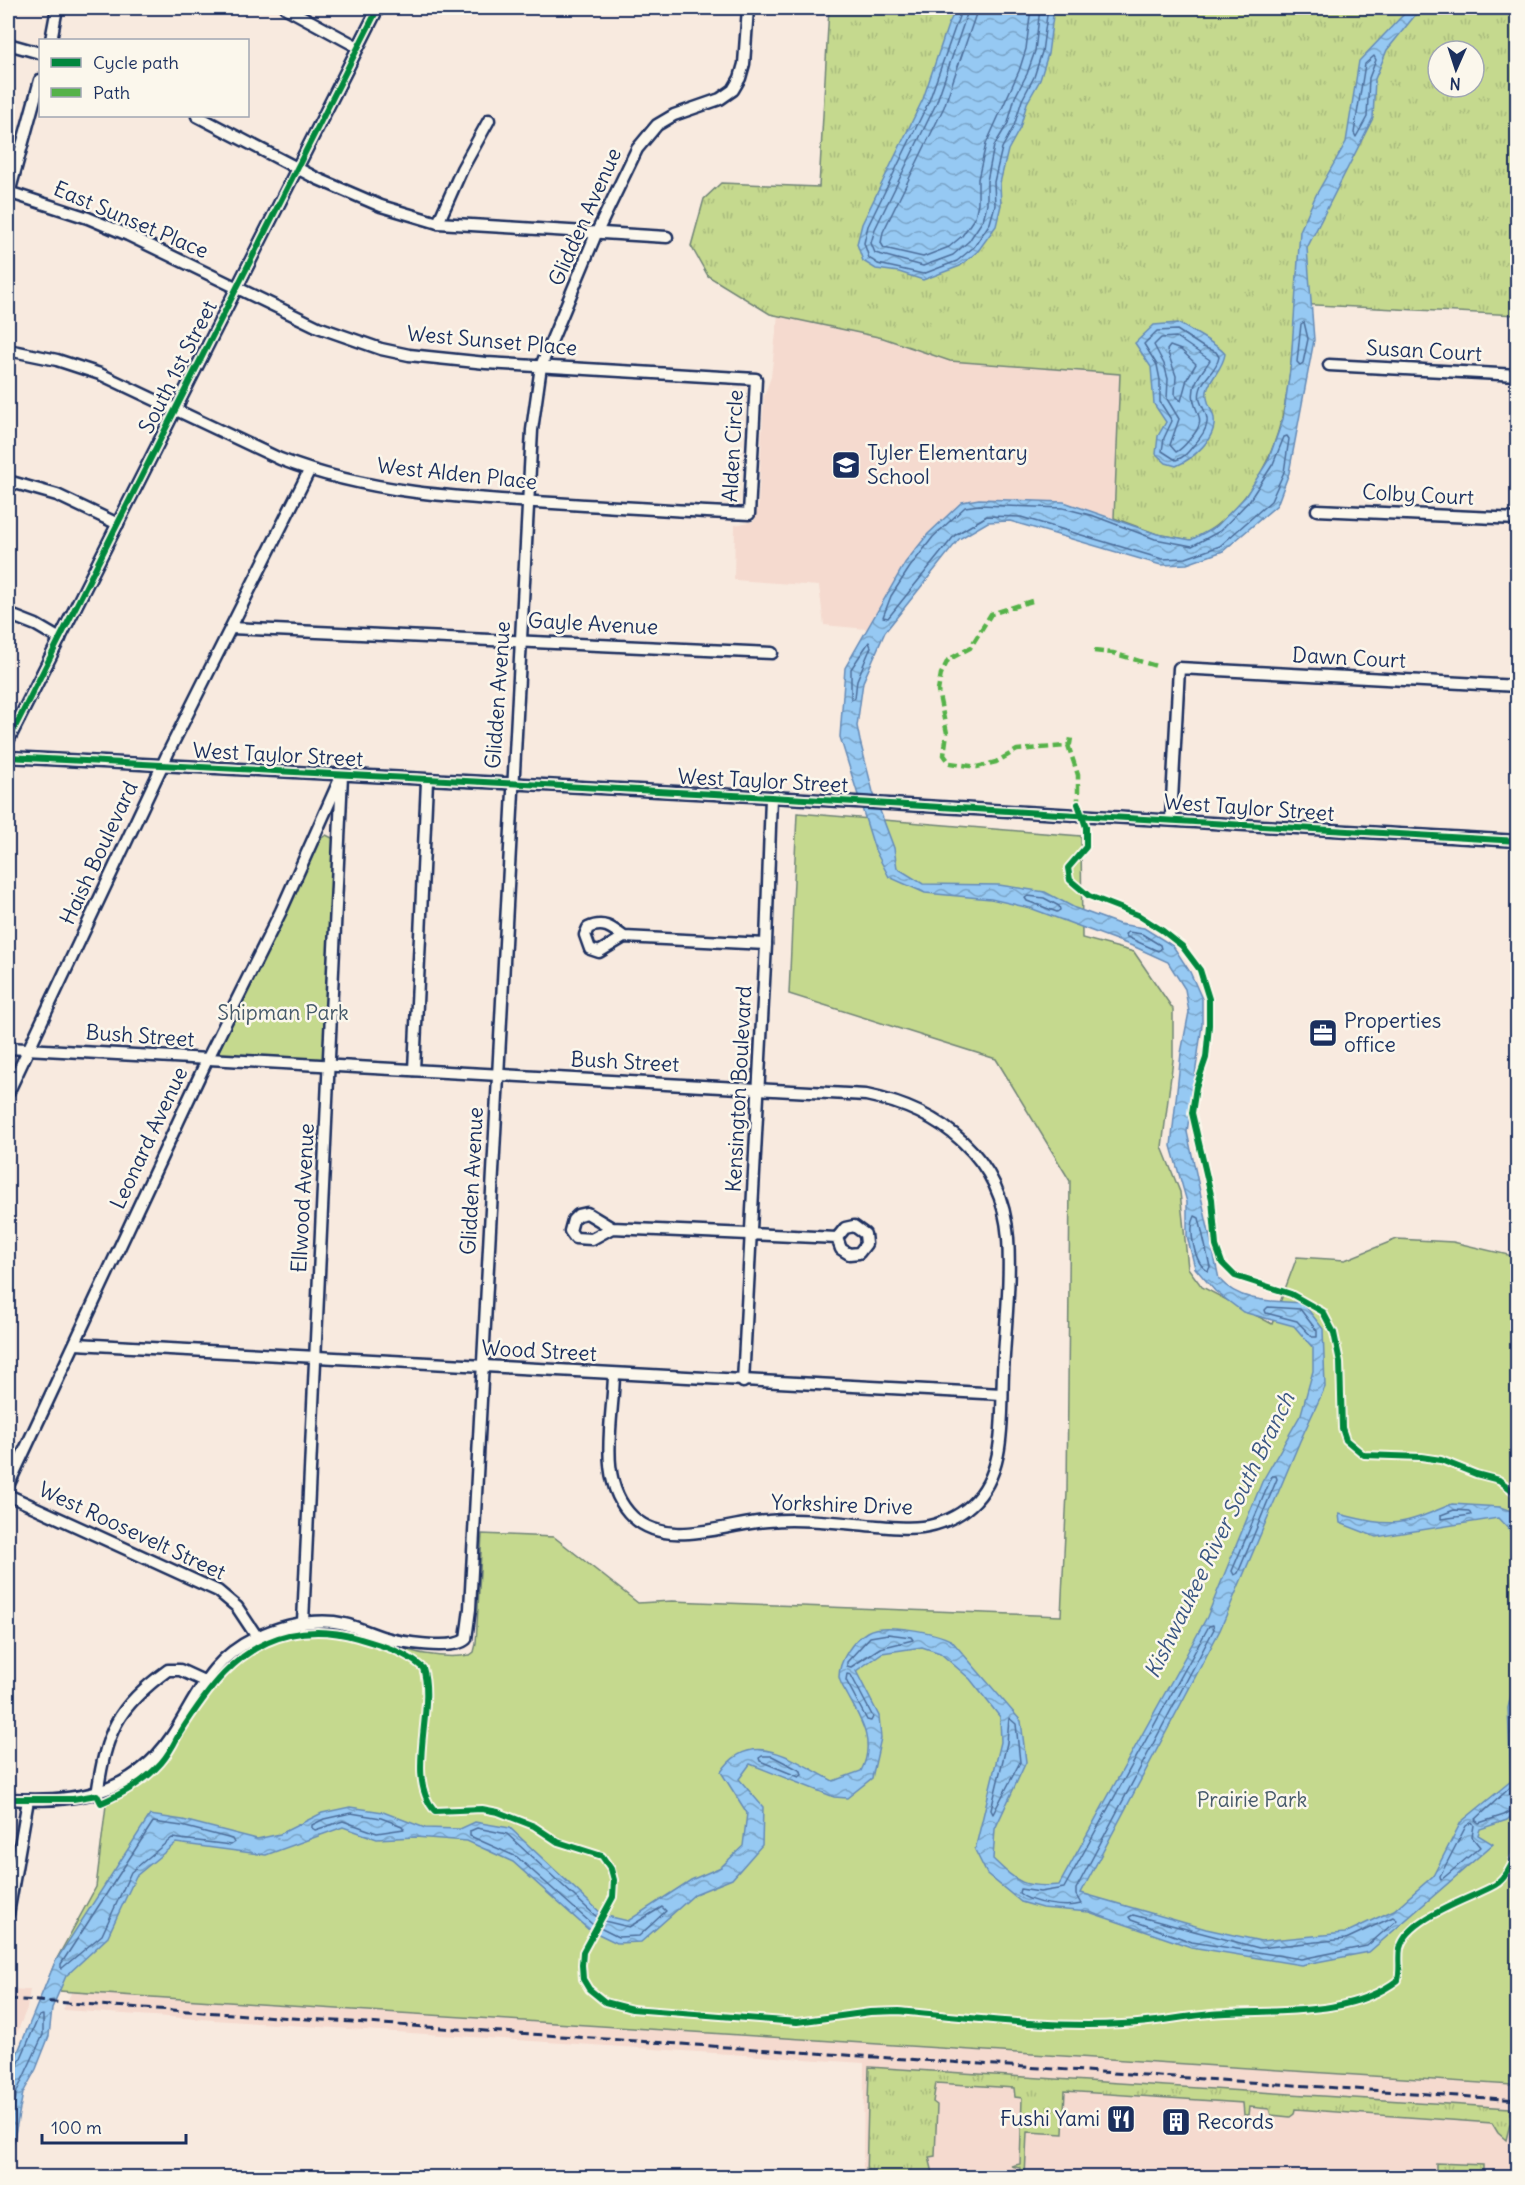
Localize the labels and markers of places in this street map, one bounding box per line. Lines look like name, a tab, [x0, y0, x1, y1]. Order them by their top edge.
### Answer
place label: Tyler Elementary School	[867, 439, 1028, 490]
school or university icon: Tyler Elementary School	[830, 449, 862, 481]
place label: Properties office	[1344, 1007, 1441, 1058]
office icon: Properties office	[1307, 1017, 1339, 1049]
restaurant icon: Fushi Yami	[1105, 2103, 1137, 2135]
place label: Fushi Yami	[1000, 2105, 1100, 2132]
building icon: Records	[1160, 2106, 1192, 2138]
place label: Records	[1197, 2108, 1274, 2135]

